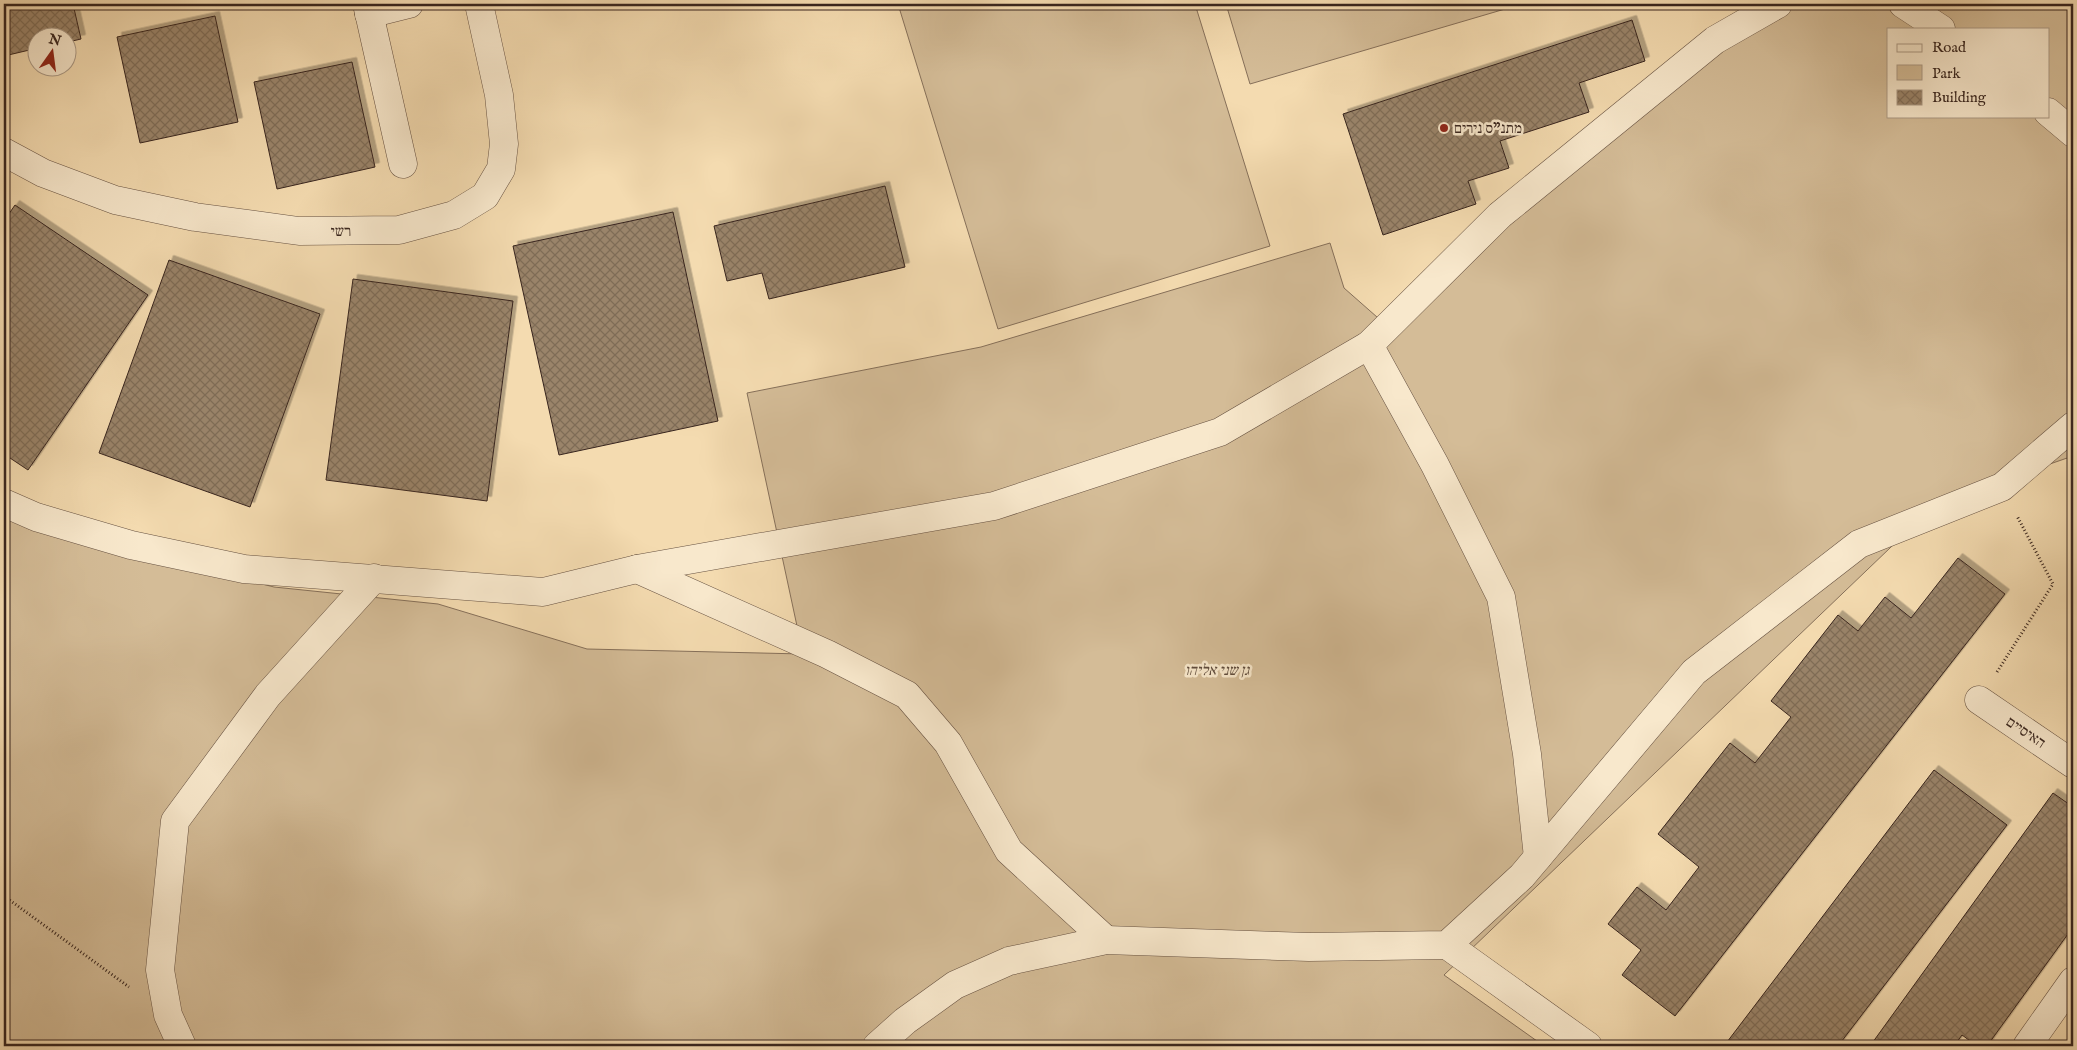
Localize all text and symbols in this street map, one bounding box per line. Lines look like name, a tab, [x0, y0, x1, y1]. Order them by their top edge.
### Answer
north arrow	[28, 28, 78, 78]
legend	[1887, 28, 2050, 118]
text: N	[46, 30, 63, 51]
text: Road	[1932, 38, 1967, 57]
text: Park	[1932, 64, 1962, 83]
text: Building	[1932, 88, 1987, 107]
place label: מתנ"ס נירים	[1454, 119, 1522, 138]
marker: מתנ"ס נירים	[1438, 122, 1450, 134]
street label: רשי	[331, 222, 351, 241]
park label: גן שני אליהו	[1185, 661, 1250, 680]
street label: האיסיים	[2002, 712, 2049, 753]

